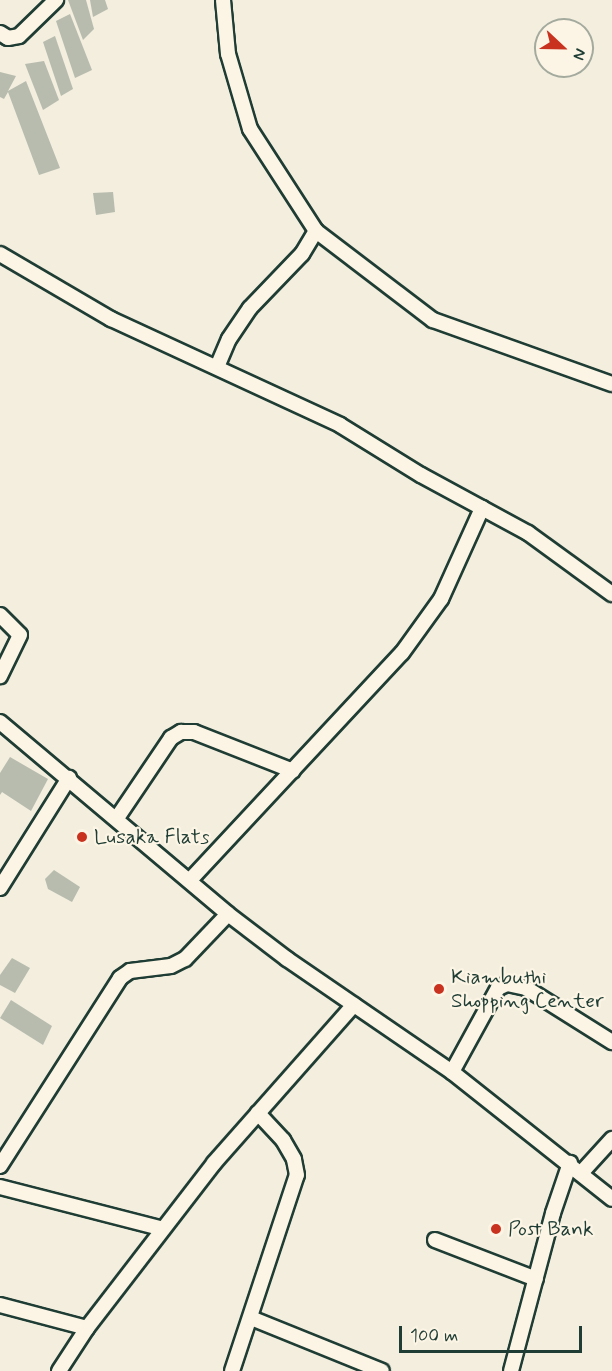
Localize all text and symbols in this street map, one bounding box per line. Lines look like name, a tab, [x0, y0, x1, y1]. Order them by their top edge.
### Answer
north arrow	[534, 18, 594, 78]
text: N	[568, 45, 591, 63]
place label: Lusaka Flats	[94, 824, 209, 850]
marker: Lusaka Flats	[75, 830, 89, 844]
place label: Kiambuthi Shopping Center	[451, 964, 600, 1014]
marker: Kiambuthi Shopping Center	[432, 982, 446, 996]
place label: Post Bank	[508, 1216, 593, 1242]
marker: Post Bank	[489, 1222, 503, 1236]
scale bar	[402, 1314, 585, 1352]
text: 100 m	[410, 1324, 458, 1348]

